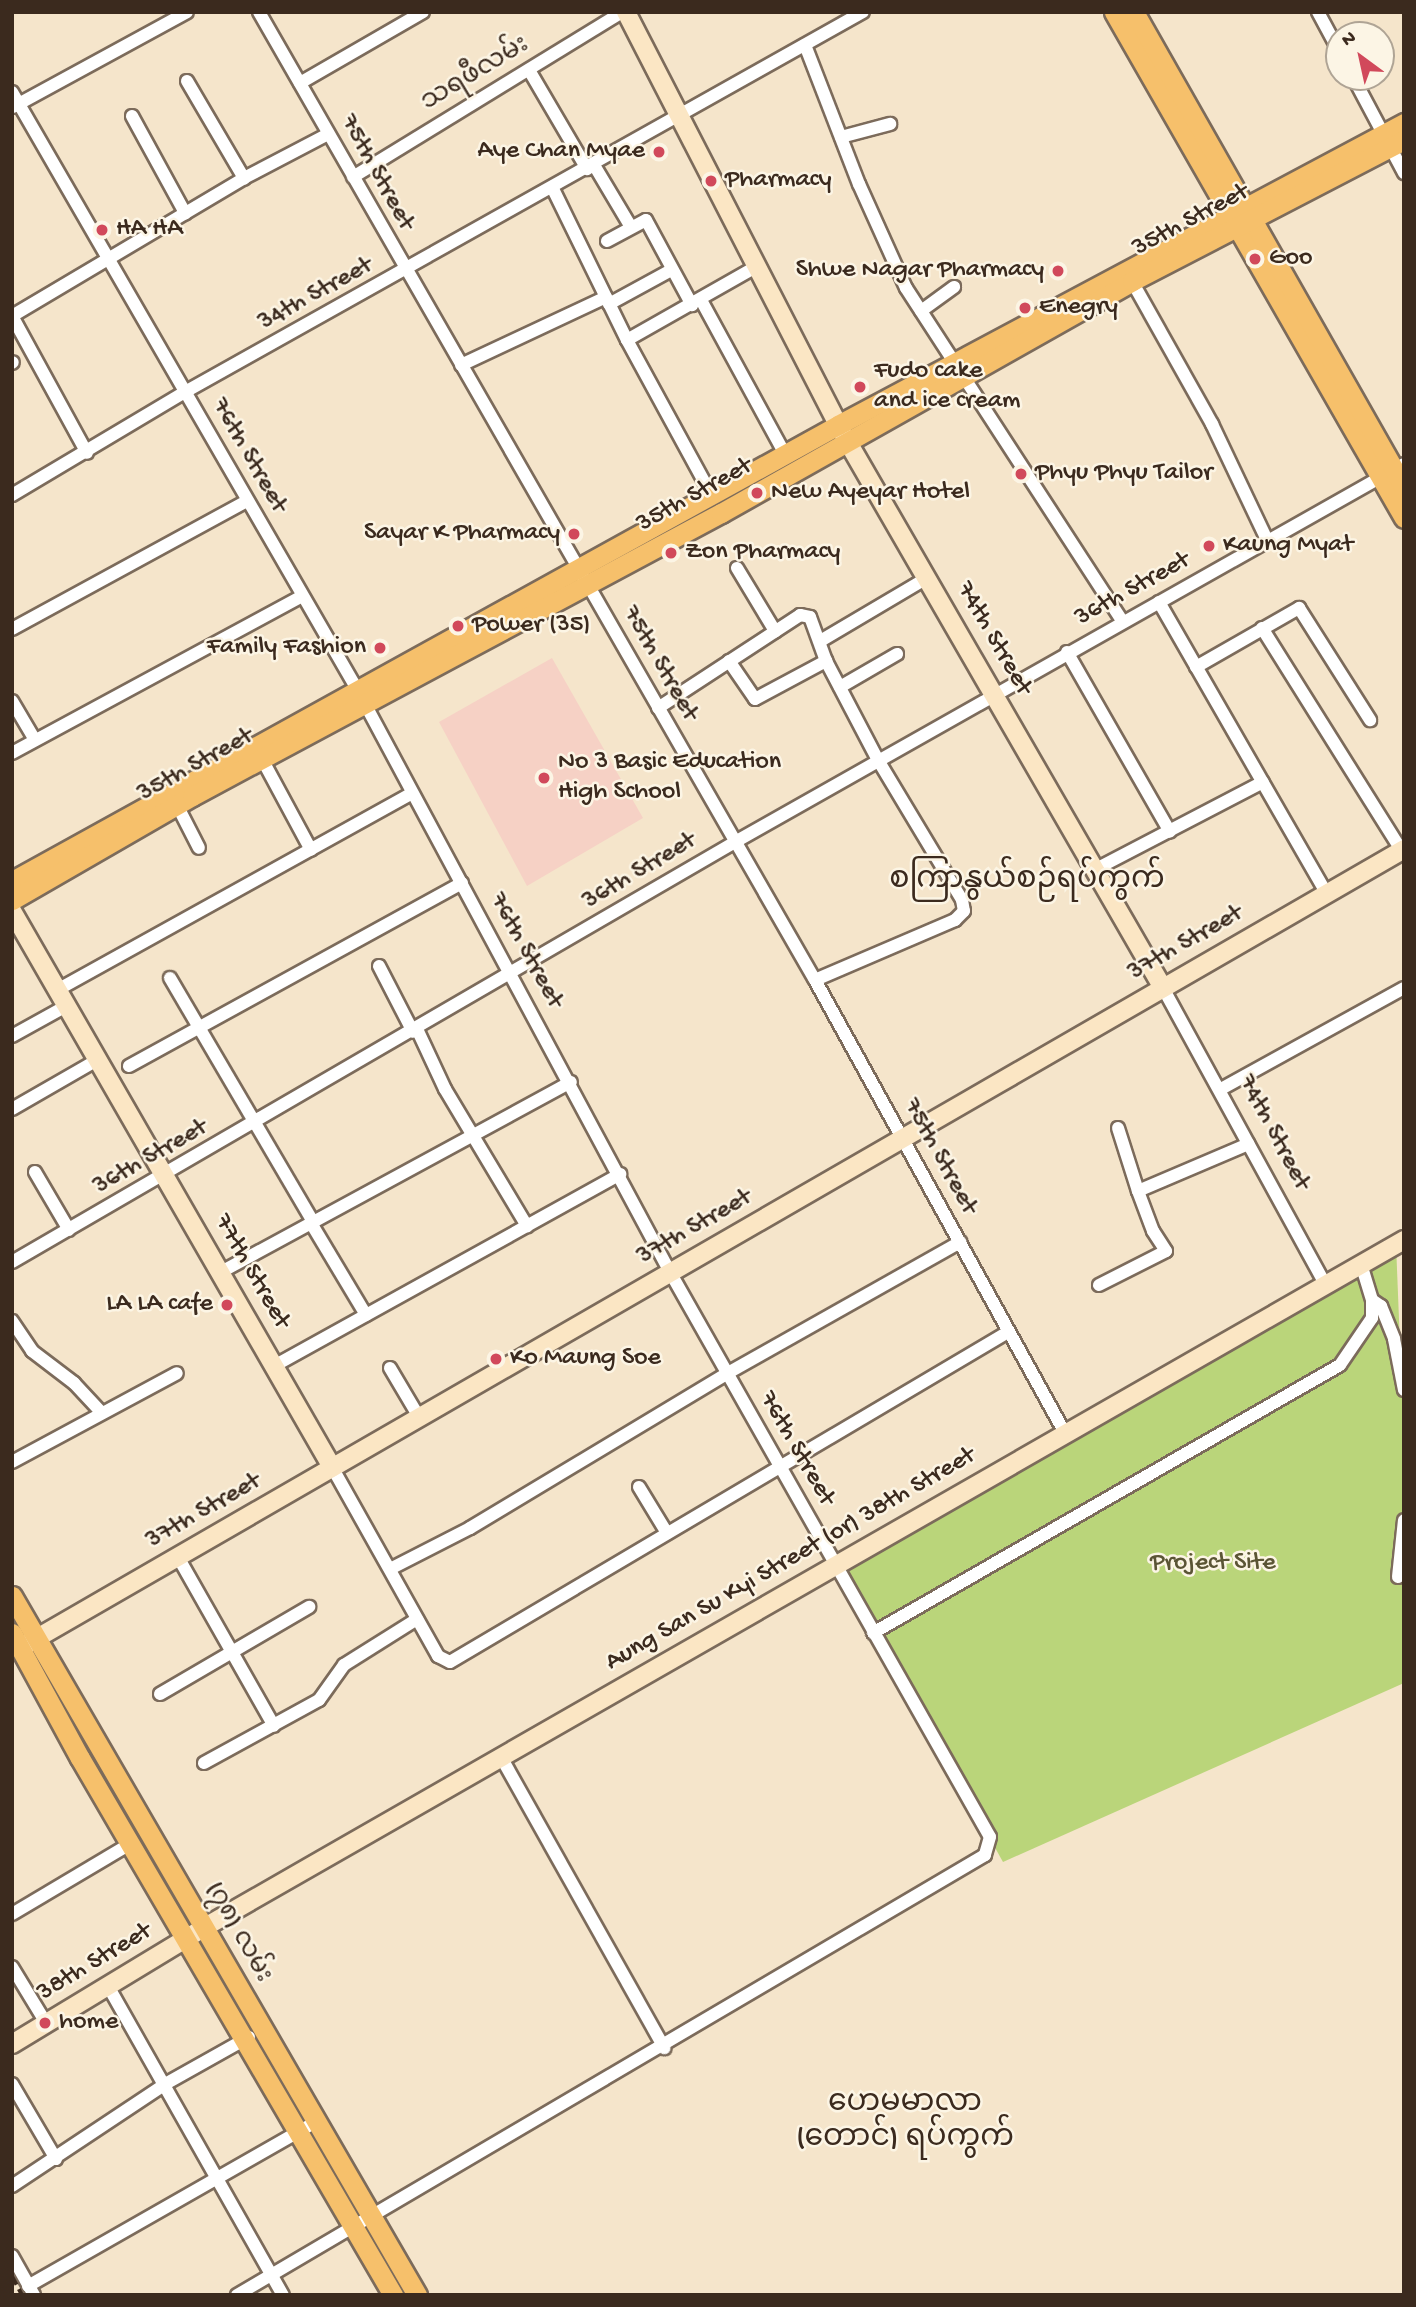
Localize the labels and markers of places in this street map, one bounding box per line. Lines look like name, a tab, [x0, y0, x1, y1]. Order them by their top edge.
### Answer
place label: Aye Chan Myae	[478, 136, 645, 168]
marker: Aye Chan Myae	[651, 144, 667, 160]
place label: Pharmacy	[725, 165, 831, 197]
marker: Pharmacy	[703, 173, 719, 189]
place label: HA HA	[116, 214, 183, 246]
marker: HA HA	[94, 222, 110, 238]
place label: Goo	[1269, 243, 1312, 275]
marker: Goo	[1247, 251, 1263, 267]
place label: Shwe Nagar Pharmacy	[796, 255, 1044, 287]
marker: Shwe Nagar Pharmacy	[1050, 263, 1066, 279]
place label: Enegry	[1039, 292, 1118, 324]
marker: Enegry	[1017, 300, 1033, 316]
place label: Fudo cake and ice cream	[874, 356, 1021, 418]
marker: Fudo cake and ice cream	[852, 379, 868, 395]
place label: Phyu Phyu Tailor	[1035, 458, 1212, 490]
marker: Phyu Phyu Tailor	[1013, 466, 1029, 482]
place label: New Ayeyar Hotel	[771, 477, 970, 509]
marker: New Ayeyar Hotel	[749, 485, 765, 501]
place label: Sayar K Pharmacy	[364, 518, 560, 550]
marker: Sayar K Pharmacy	[566, 526, 582, 542]
place label: Kaung Myat	[1223, 530, 1353, 562]
place label: Zon Pharmacy	[685, 537, 840, 569]
marker: Kaung Myat	[1201, 538, 1217, 554]
marker: Zon Pharmacy	[663, 545, 679, 561]
place label: Power (35)	[472, 610, 591, 642]
marker: Power (35)	[450, 618, 466, 634]
place label: Family Fashion	[207, 632, 366, 664]
marker: Family Fashion	[372, 640, 388, 656]
place label: No 3 Basic Education High School	[558, 747, 781, 808]
marker: No 3 Basic Education High School	[536, 770, 552, 786]
place label: LA LA cafe	[106, 1289, 213, 1321]
marker: LA LA cafe	[219, 1297, 235, 1313]
place label: Ko Maung Soe	[510, 1343, 661, 1375]
marker: Ko Maung Soe	[488, 1351, 504, 1367]
place label: home	[59, 2007, 118, 2039]
marker: home	[37, 2015, 53, 2031]

